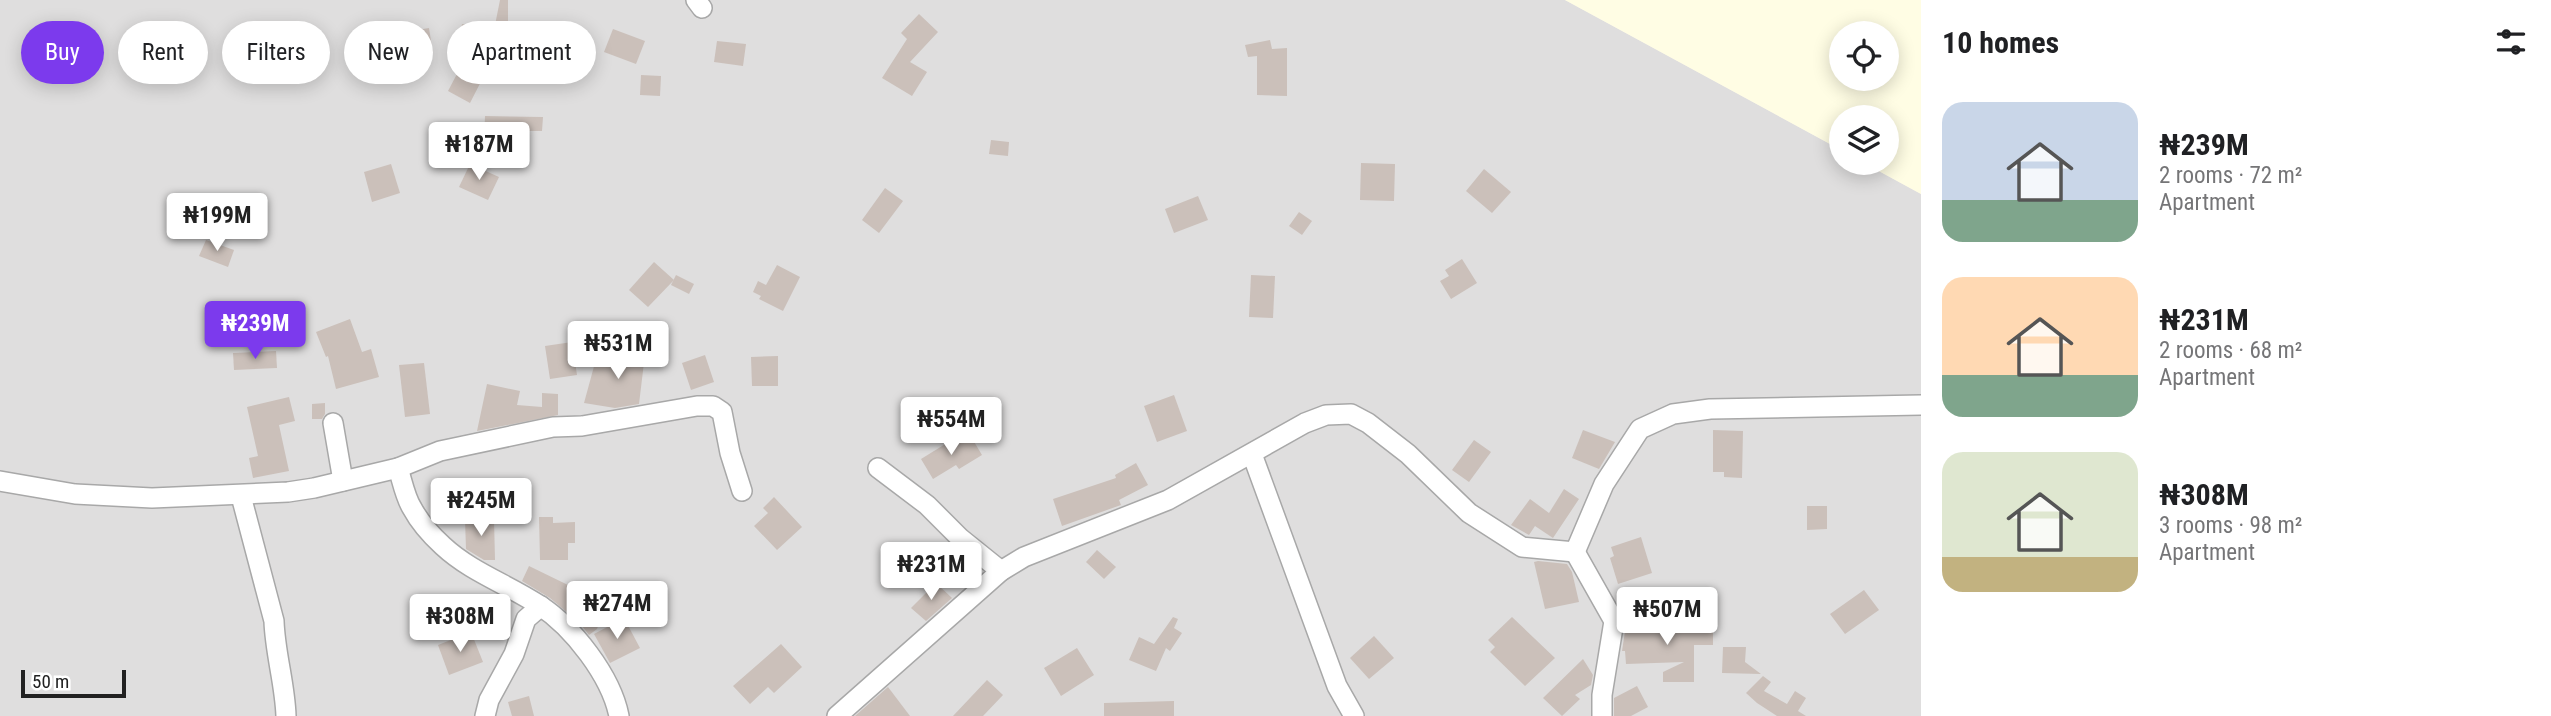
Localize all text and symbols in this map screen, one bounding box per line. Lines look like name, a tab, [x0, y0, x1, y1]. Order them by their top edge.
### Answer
chip: Buy	[21, 21, 104, 84]
chip: Rent	[118, 21, 208, 84]
chip: Filters	[222, 21, 330, 84]
chip: New	[344, 21, 433, 84]
chip: Apartment	[447, 21, 596, 84]
map controls	[1829, 21, 1899, 175]
button: locate	[1829, 21, 1899, 91]
icon: filters	[2492, 23, 2530, 61]
text: 10 homes	[1942, 25, 2059, 60]
button: layers	[1829, 105, 1899, 175]
pin: ₦187M	[430, 122, 528, 182]
text: ₦239M	[2159, 127, 2249, 162]
icon: home	[1998, 130, 2082, 214]
text: ₦187M	[445, 131, 513, 158]
text: 2 rooms · 72 m²	[2159, 162, 2302, 189]
text: Apartment	[2159, 189, 2255, 216]
pin: ₦199M	[168, 194, 266, 253]
text: ₦199M	[183, 202, 251, 229]
pin: ₦239M	[206, 302, 304, 361]
text: ₦231M	[2159, 302, 2249, 337]
icon: home	[1998, 305, 2082, 389]
text: ₦239M	[221, 310, 289, 337]
pin: ₦531M	[569, 322, 667, 381]
text: ₦531M	[584, 330, 652, 357]
text: 2 rooms · 68 m²	[2159, 337, 2302, 364]
text: Apartment	[2159, 364, 2255, 391]
pin: ₦554M	[902, 398, 1000, 457]
text: ₦554M	[917, 406, 985, 433]
text: ₦308M	[2159, 477, 2249, 512]
pin: ₦245M	[432, 478, 530, 538]
icon: home	[1998, 480, 2082, 564]
text: ₦245M	[447, 487, 515, 514]
text: 3 rooms · 98 m²	[2159, 512, 2302, 539]
text: Apartment	[2159, 539, 2255, 566]
pin: ₦231M	[882, 542, 980, 602]
text: ₦231M	[897, 551, 965, 578]
pin: ₦274M	[568, 582, 666, 641]
pin: ₦507M	[1618, 588, 1716, 647]
text: ₦274M	[583, 590, 651, 617]
pin: ₦308M	[411, 594, 509, 654]
text: ₦507M	[1633, 596, 1701, 623]
text: ₦308M	[426, 603, 494, 630]
scale bar	[21, 667, 126, 699]
text: 50 m	[32, 670, 69, 693]

